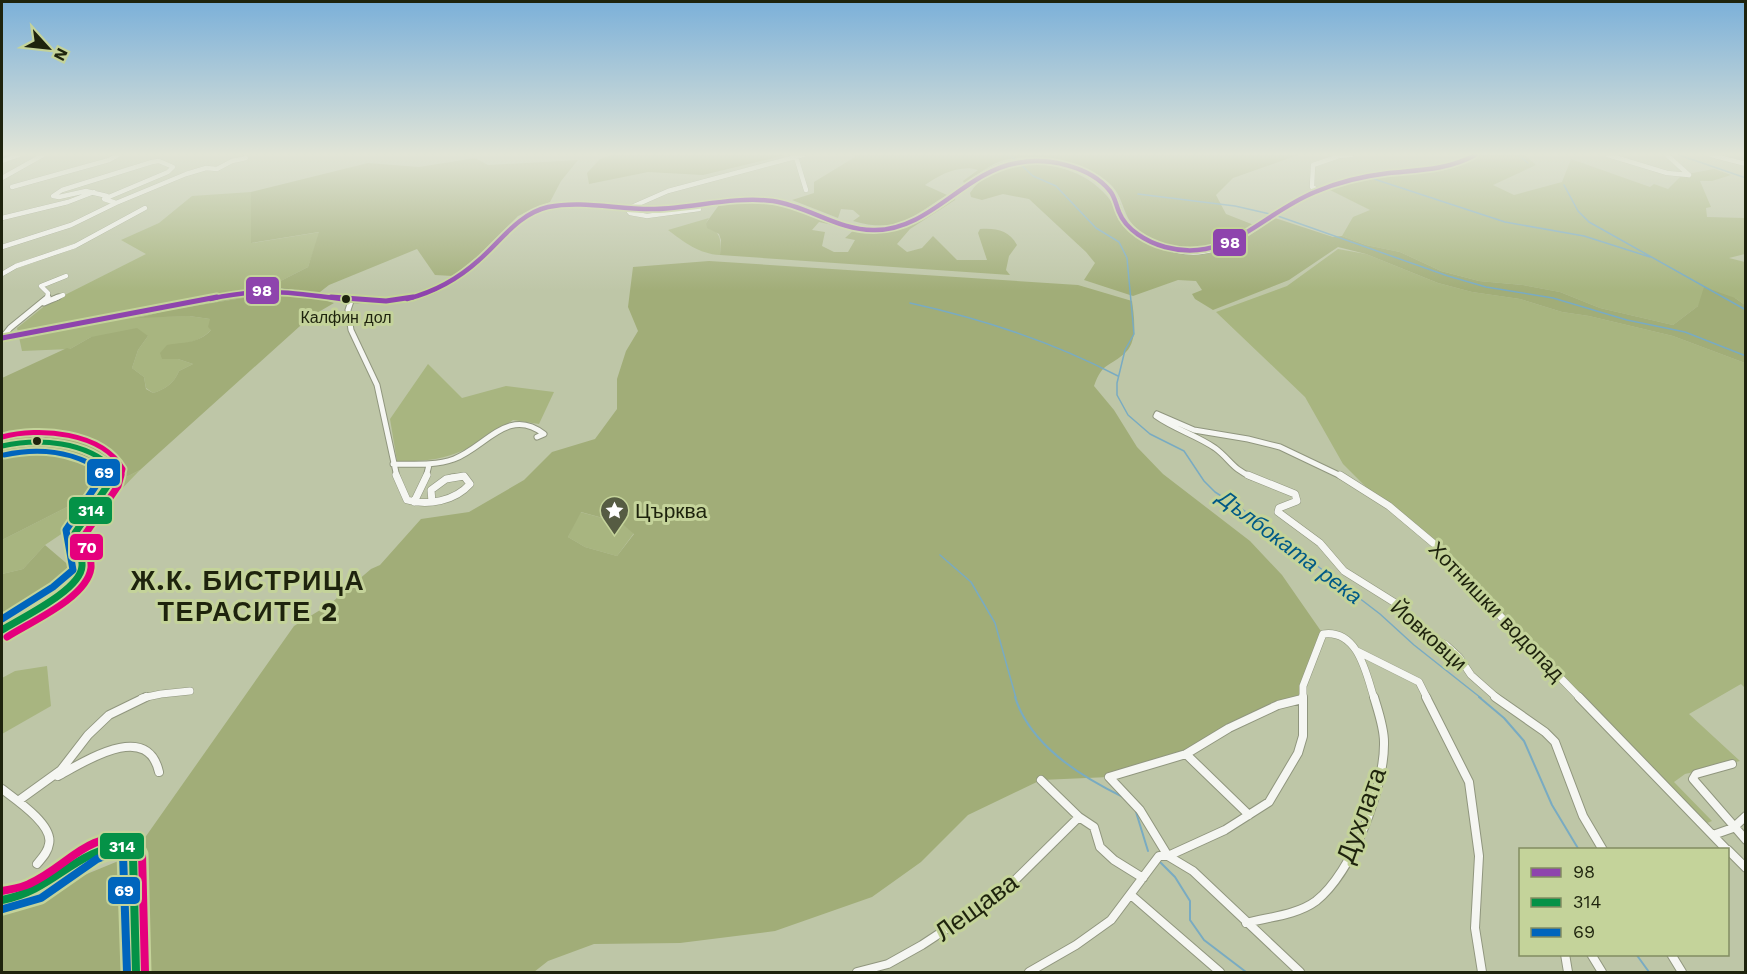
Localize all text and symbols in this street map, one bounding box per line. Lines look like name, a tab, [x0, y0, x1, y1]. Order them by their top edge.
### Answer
north arrow	[18, 18, 78, 78]
text: N	[50, 45, 72, 64]
line badge: 98	[1212, 228, 1247, 257]
text: 98	[1220, 233, 1240, 252]
line badge: 98	[245, 276, 280, 305]
text: 98	[252, 281, 272, 300]
marker: Калфин дол	[340, 293, 352, 305]
place label: Калфин дол	[300, 308, 392, 327]
unlabelled marker	[31, 435, 43, 447]
line badge: 69	[86, 458, 121, 487]
text: 69	[94, 463, 114, 482]
water label: Дълбоката река	[1211, 483, 1367, 609]
place icon: Църква	[598, 494, 630, 536]
line badge: 314	[68, 496, 113, 525]
place label: Църква	[635, 498, 707, 523]
text: 314	[78, 501, 104, 520]
line badge: 70	[69, 533, 104, 561]
street label: Хотнишки водопад	[1424, 536, 1570, 686]
text: 70	[77, 538, 97, 557]
district label: Ж.К. БИСТРИЦА ТЕРАСИТЕ 2	[130, 565, 365, 628]
street label: Йовковци	[1386, 594, 1472, 676]
street label: Духлата	[1330, 763, 1392, 867]
line badge: 314	[99, 832, 145, 860]
text: 314	[109, 837, 135, 856]
legend	[1519, 848, 1729, 956]
text: 98	[1573, 861, 1595, 882]
street label: Лещава	[929, 867, 1024, 947]
line badge: 69	[107, 876, 141, 905]
text: 69	[114, 881, 134, 900]
text: 314	[1573, 891, 1602, 912]
text: 69	[1573, 921, 1595, 942]

